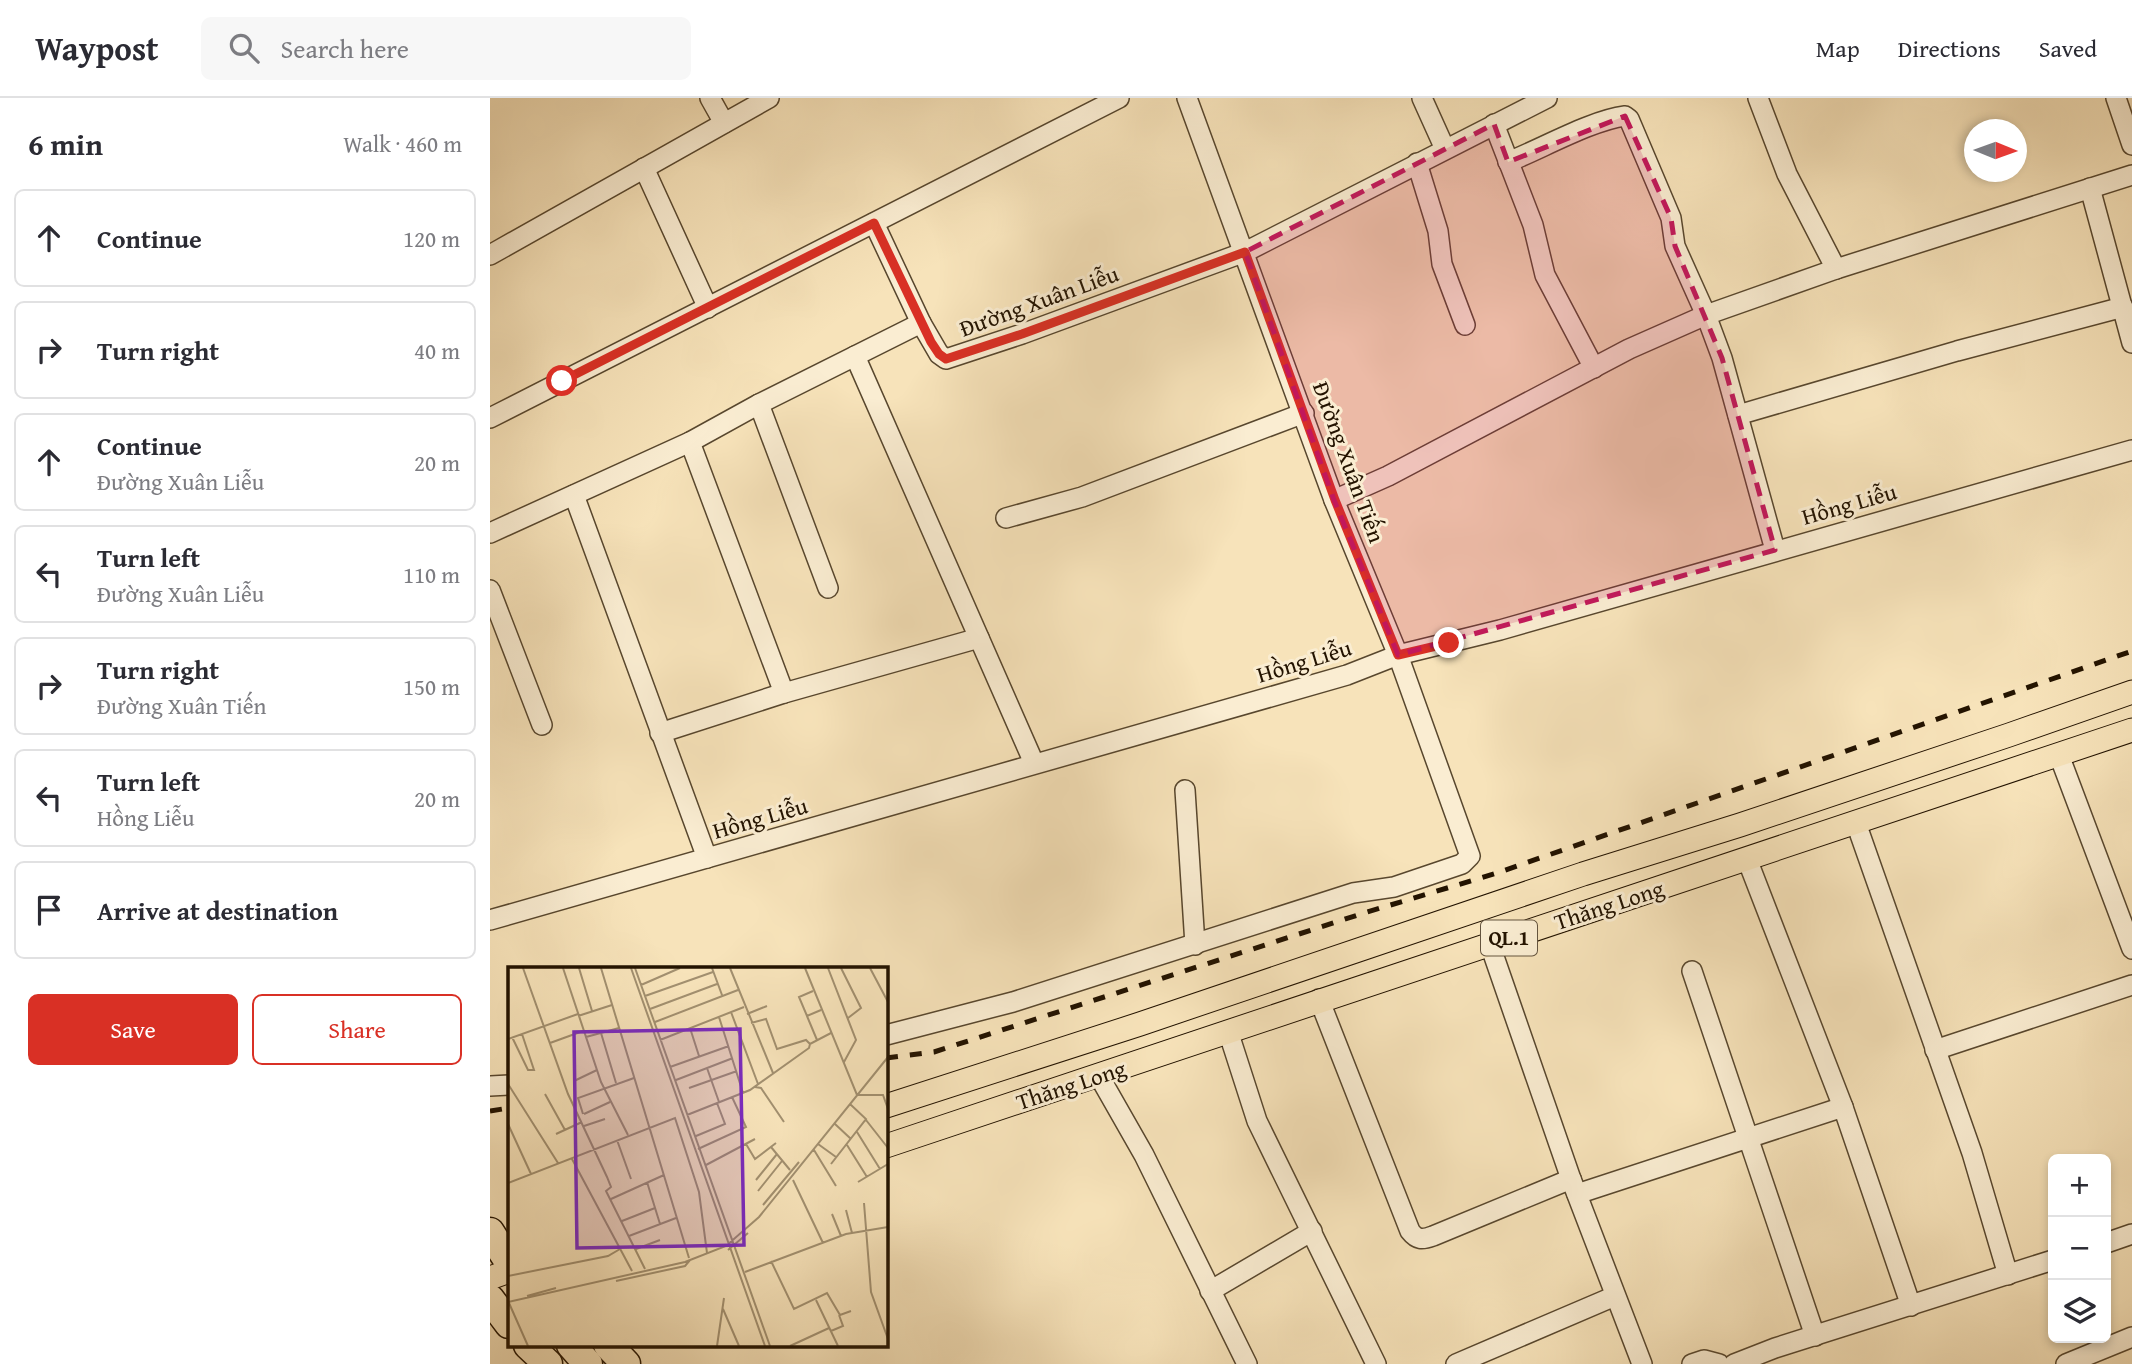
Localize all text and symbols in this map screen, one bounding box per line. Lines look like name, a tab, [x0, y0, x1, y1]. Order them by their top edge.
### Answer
search box	[201, 17, 691, 80]
text: Waypost	[35, 24, 159, 72]
icon: search	[225, 29, 263, 67]
text: Search here	[281, 29, 409, 68]
text: Map	[1816, 31, 1860, 66]
text: Directions	[1898, 31, 2001, 66]
text: Saved	[2039, 31, 2097, 66]
north arrow	[1964, 119, 2027, 182]
text: 6 min	[28, 122, 103, 166]
text: Walk · 460 m	[343, 127, 462, 160]
icon: ahead	[30, 219, 68, 257]
text: Continue	[97, 219, 202, 258]
text: 120 m	[403, 222, 460, 255]
street label: Đường Xuân Liễu	[955, 256, 1124, 345]
icon: right	[30, 331, 68, 369]
text: Turn right	[97, 331, 219, 370]
text: 40 m	[414, 334, 460, 367]
route start	[546, 365, 577, 396]
street label: Đường Xuân Tiến	[1305, 377, 1394, 547]
text: Continue	[97, 426, 202, 465]
icon: ahead	[30, 443, 68, 481]
text: 20 m	[414, 446, 460, 479]
text: Đường Xuân Liễu	[97, 465, 264, 498]
street label: Hồng Liễu	[1798, 474, 1901, 533]
text: Turn left	[97, 538, 200, 577]
icon: left	[30, 555, 68, 593]
text: 110 m	[403, 558, 460, 591]
text: Đường Xuân Liễu	[97, 577, 264, 610]
route end	[1433, 627, 1464, 658]
street label: Hồng Liễu	[1252, 630, 1356, 691]
text: Turn right	[97, 650, 219, 689]
icon: right	[30, 667, 68, 705]
text: 150 m	[403, 670, 460, 703]
text: Đường Xuân Tiến	[97, 689, 266, 722]
text: Turn left	[97, 762, 200, 801]
icon: left	[30, 779, 68, 817]
text: 20 m	[414, 782, 460, 815]
street label: Hồng Liễu	[709, 788, 812, 847]
text: Hồng Liễu	[97, 801, 194, 834]
street label: Thăng Long	[1550, 871, 1668, 938]
icon: arrive	[30, 891, 68, 929]
text: Arrive at destination	[97, 891, 338, 930]
road number: QL.1	[1481, 920, 1537, 956]
inset map	[508, 967, 887, 1346]
button: Save	[28, 994, 238, 1065]
button: Share	[252, 994, 462, 1065]
street label: Thăng Long	[1012, 1051, 1130, 1118]
map controls	[2048, 1154, 2111, 1343]
button: +	[2048, 1154, 2111, 1217]
button: −	[2048, 1217, 2111, 1280]
button: layers	[2048, 1280, 2111, 1343]

